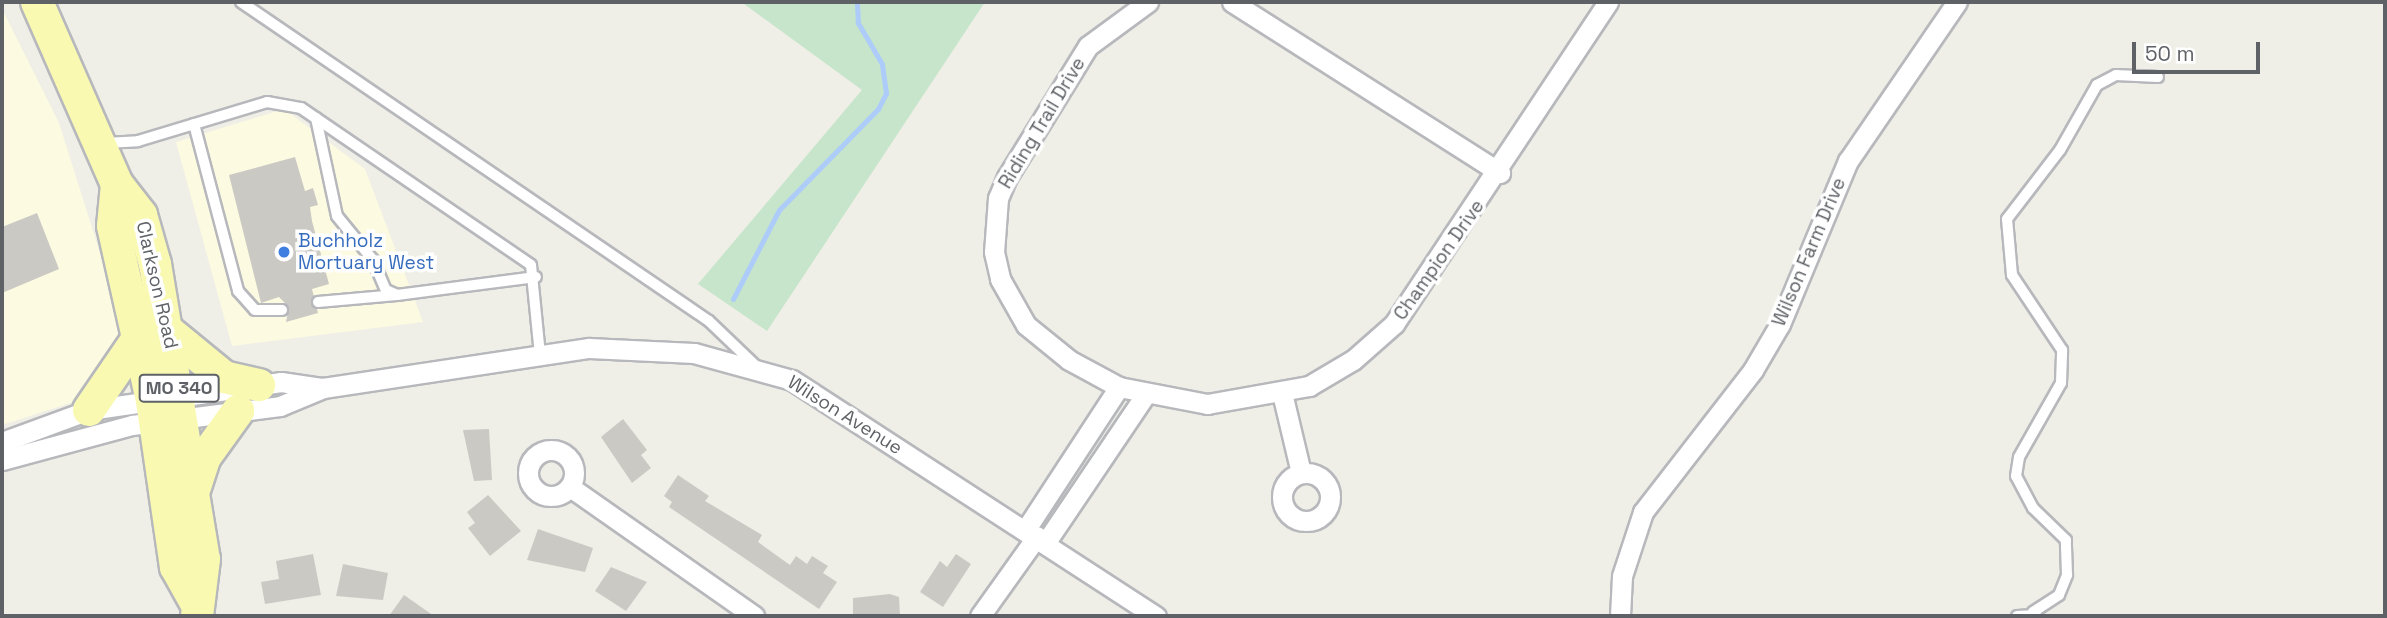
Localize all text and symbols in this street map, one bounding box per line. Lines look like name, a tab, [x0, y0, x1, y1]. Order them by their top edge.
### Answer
scale bar	[2135, 28, 2263, 72]
text: 50 m	[2145, 40, 2195, 67]
street label: Riding Trail Drive	[994, 53, 1090, 193]
street label: Wilson Farm Drive	[1767, 174, 1851, 330]
street label: Champion Drive	[1389, 195, 1489, 325]
street label: Clarkson Road	[131, 219, 183, 351]
place label: Buchholz Mortuary West	[298, 230, 434, 274]
marker: Buchholz Mortuary West	[276, 244, 292, 260]
street label: Wilson Avenue	[783, 371, 907, 459]
road number: MO 340	[137, 374, 221, 402]

